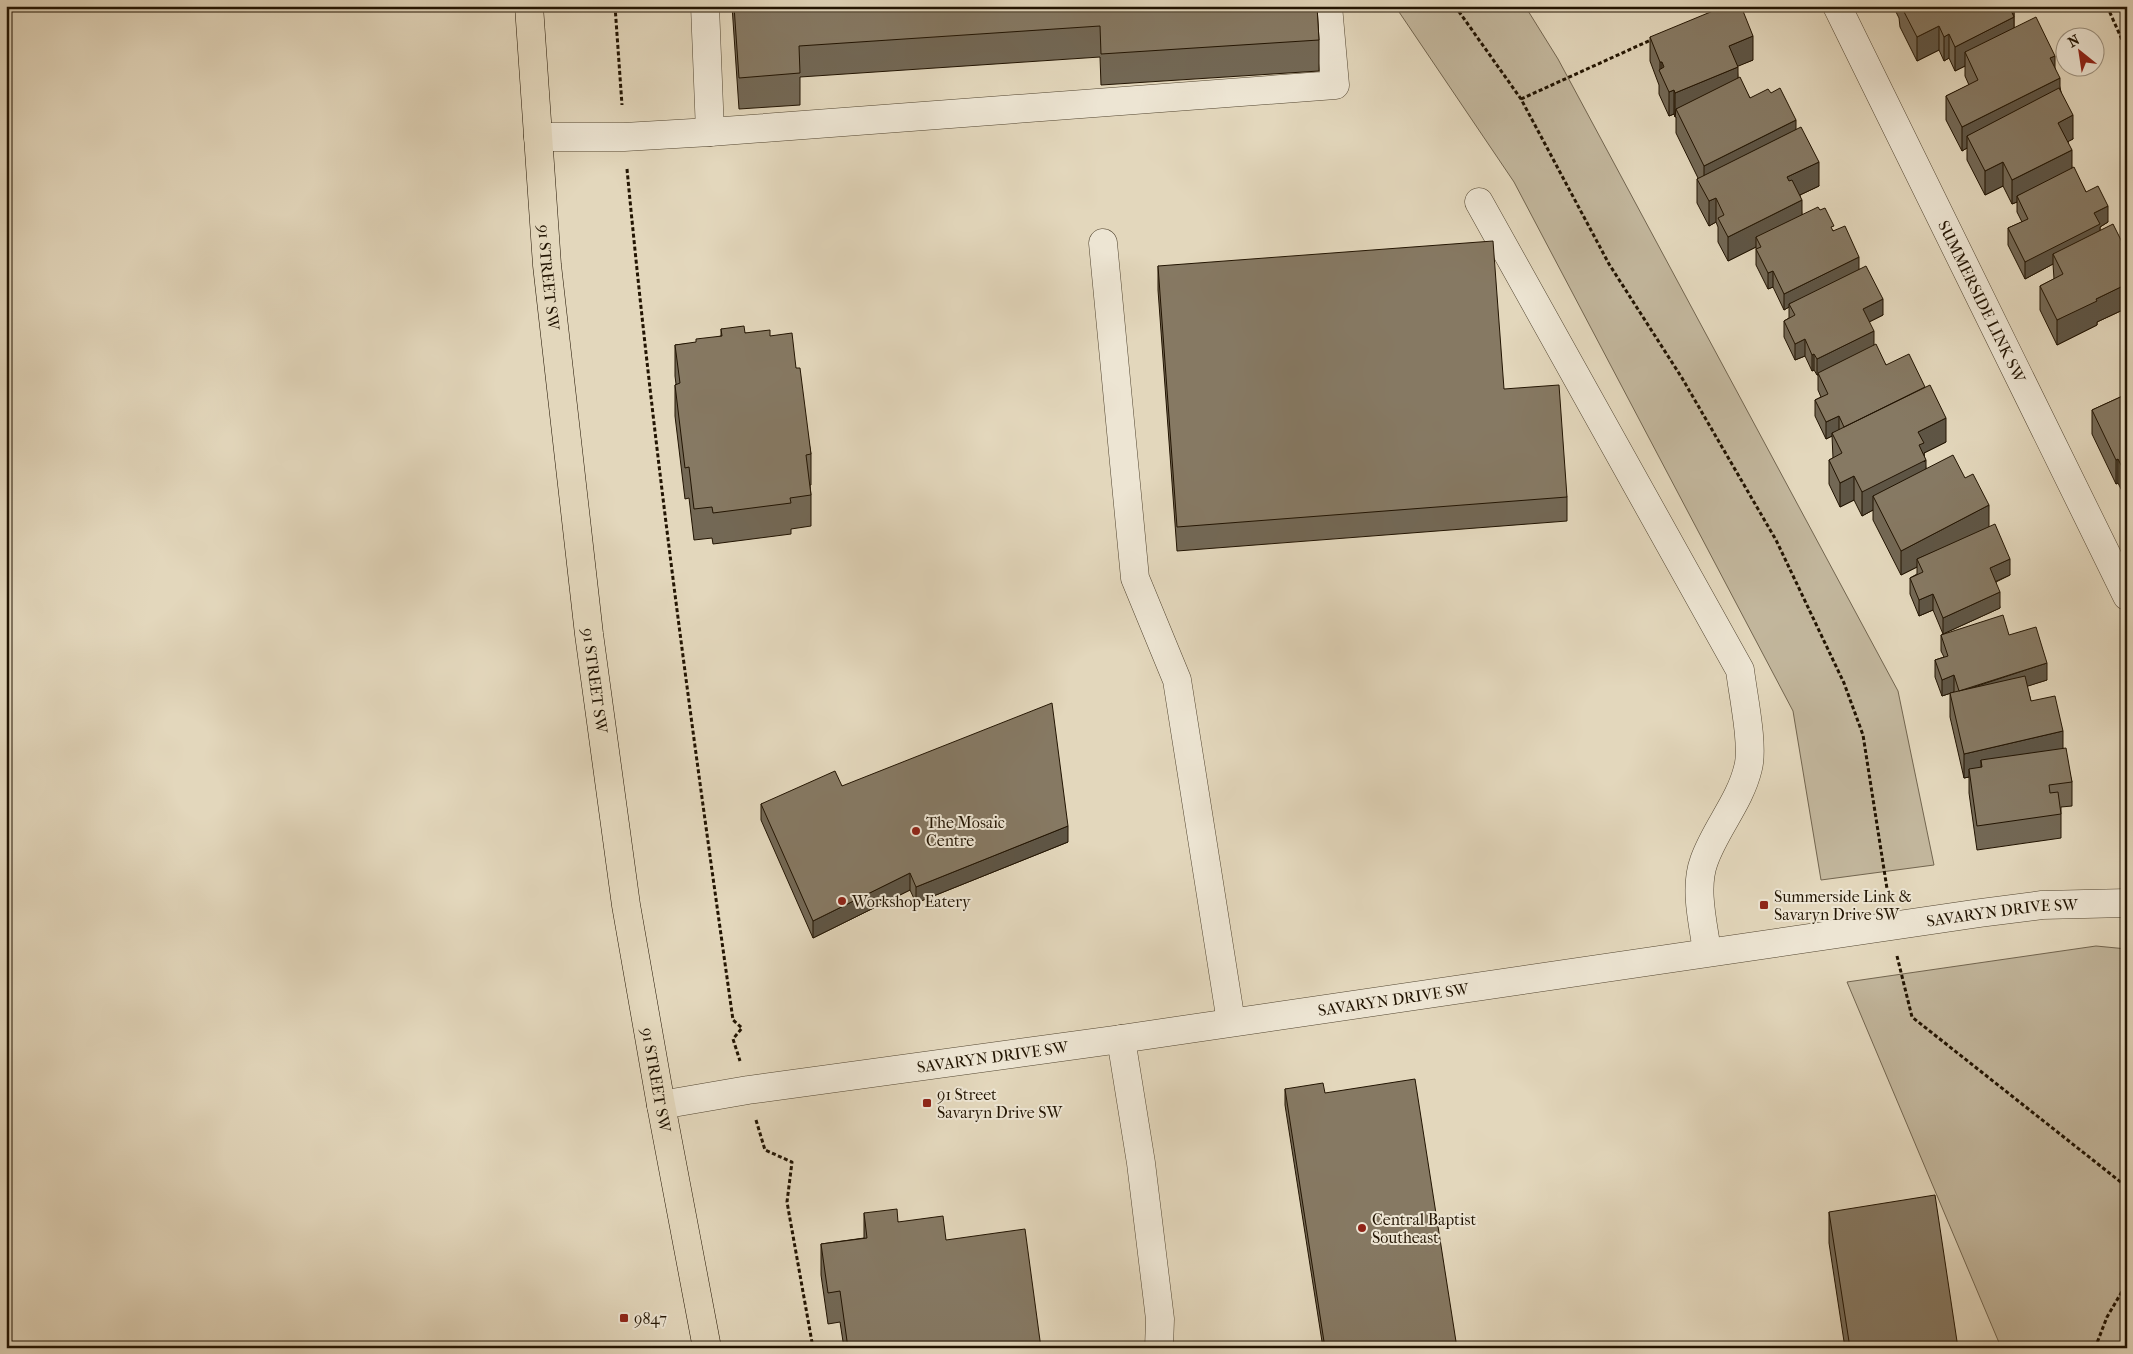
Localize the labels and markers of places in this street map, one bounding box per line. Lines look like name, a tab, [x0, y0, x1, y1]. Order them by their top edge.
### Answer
place label: The Mosaic Centre	[926, 813, 1005, 850]
marker: The Mosaic Centre	[910, 825, 922, 837]
place label: Summerside Link & Savaryn Drive SW	[1774, 887, 1912, 924]
place label: Workshop Eatery	[851, 892, 971, 911]
marker: Workshop Eatery	[836, 895, 848, 907]
marker: Summerside Link & Savaryn Drive SW	[1758, 899, 1770, 911]
place label: 91 Street Savaryn Drive SW	[937, 1085, 1063, 1122]
marker: 91 Street Savaryn Drive SW	[921, 1097, 933, 1109]
place label: Central Baptist Southeast	[1372, 1210, 1476, 1247]
marker: Central Baptist Southeast	[1356, 1222, 1368, 1234]
place label: 9847	[634, 1309, 667, 1328]
marker: 9847	[618, 1312, 630, 1324]

